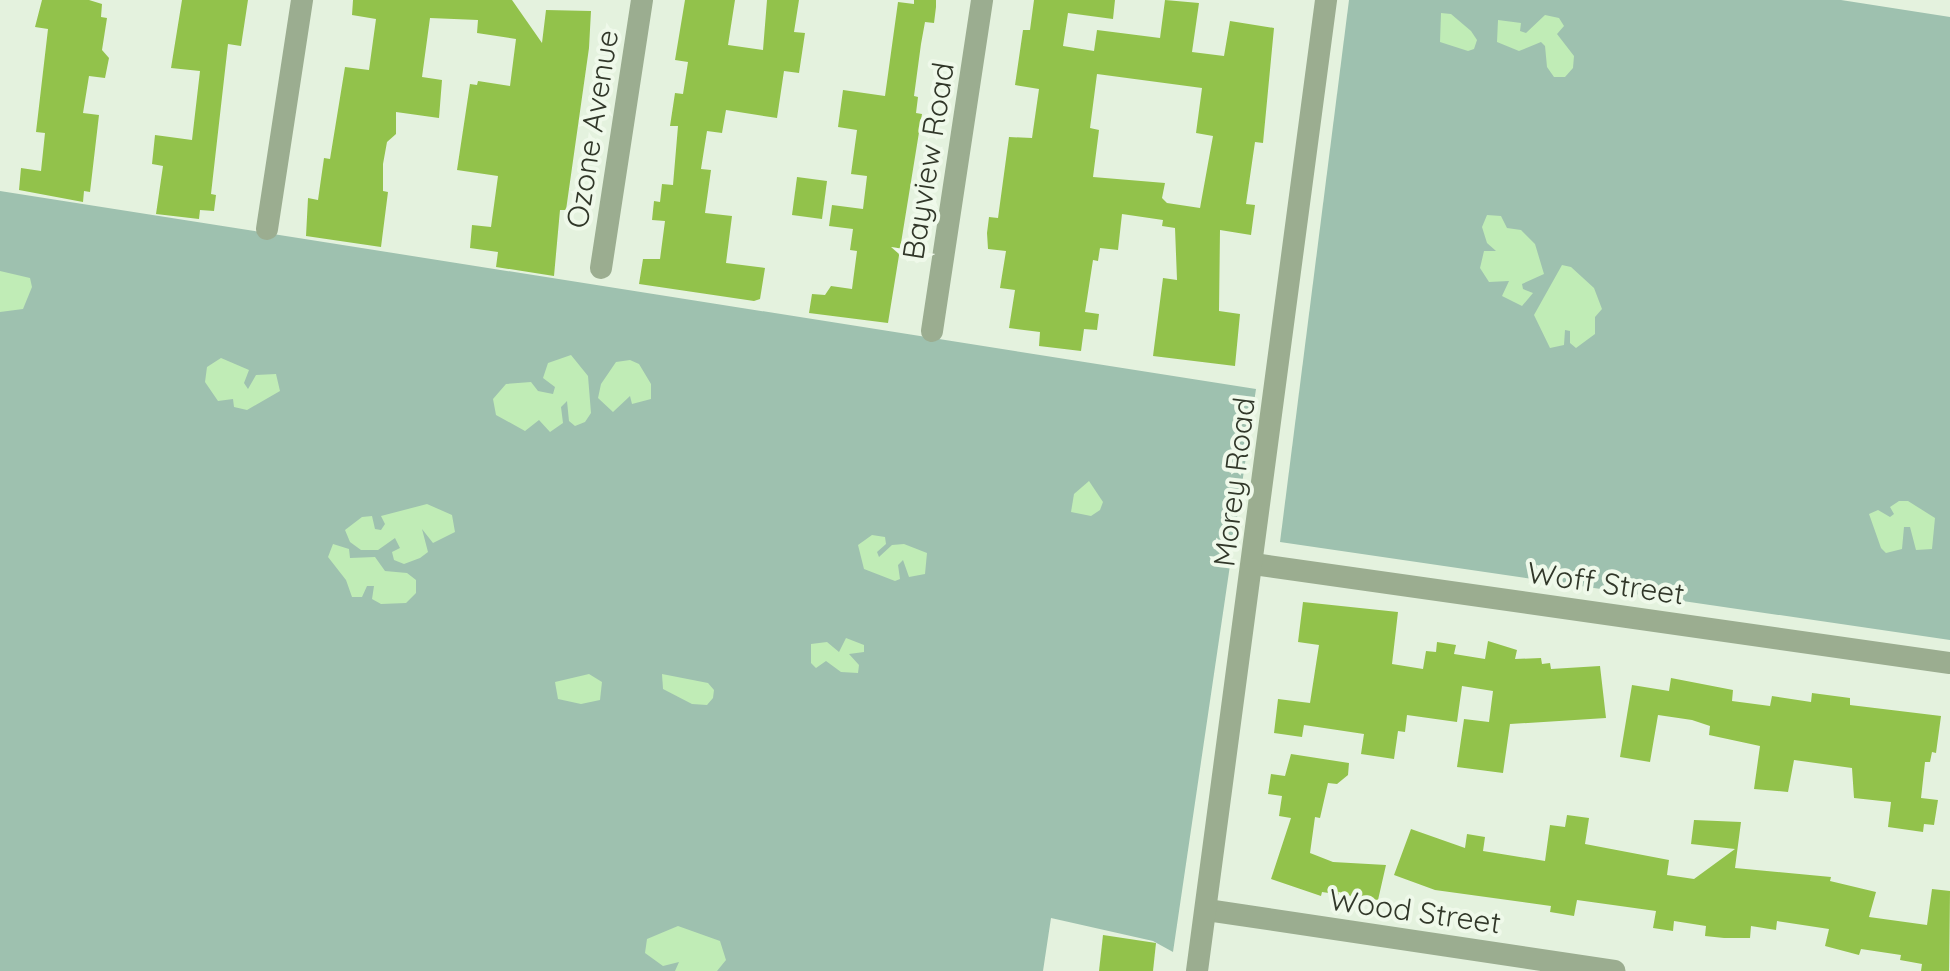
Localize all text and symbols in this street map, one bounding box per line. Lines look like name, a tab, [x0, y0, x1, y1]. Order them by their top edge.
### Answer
street label: Ozone Avenue	[559, 27, 625, 231]
street label: Bayview Road	[895, 60, 961, 262]
street label: Morey Road	[1206, 395, 1262, 569]
street label: Woff Street	[1525, 554, 1687, 612]
street label: Wood Street	[1327, 881, 1503, 941]

